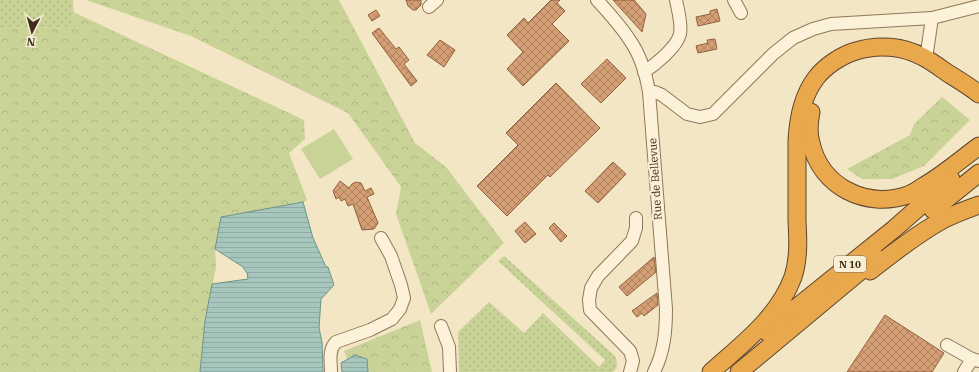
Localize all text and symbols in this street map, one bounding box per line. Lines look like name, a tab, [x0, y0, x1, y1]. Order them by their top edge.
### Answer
north arrow	[12, 12, 52, 52]
text: N	[26, 34, 36, 49]
street label: Rue de Bellevue	[645, 137, 665, 220]
road number: N 10	[834, 256, 866, 272]

